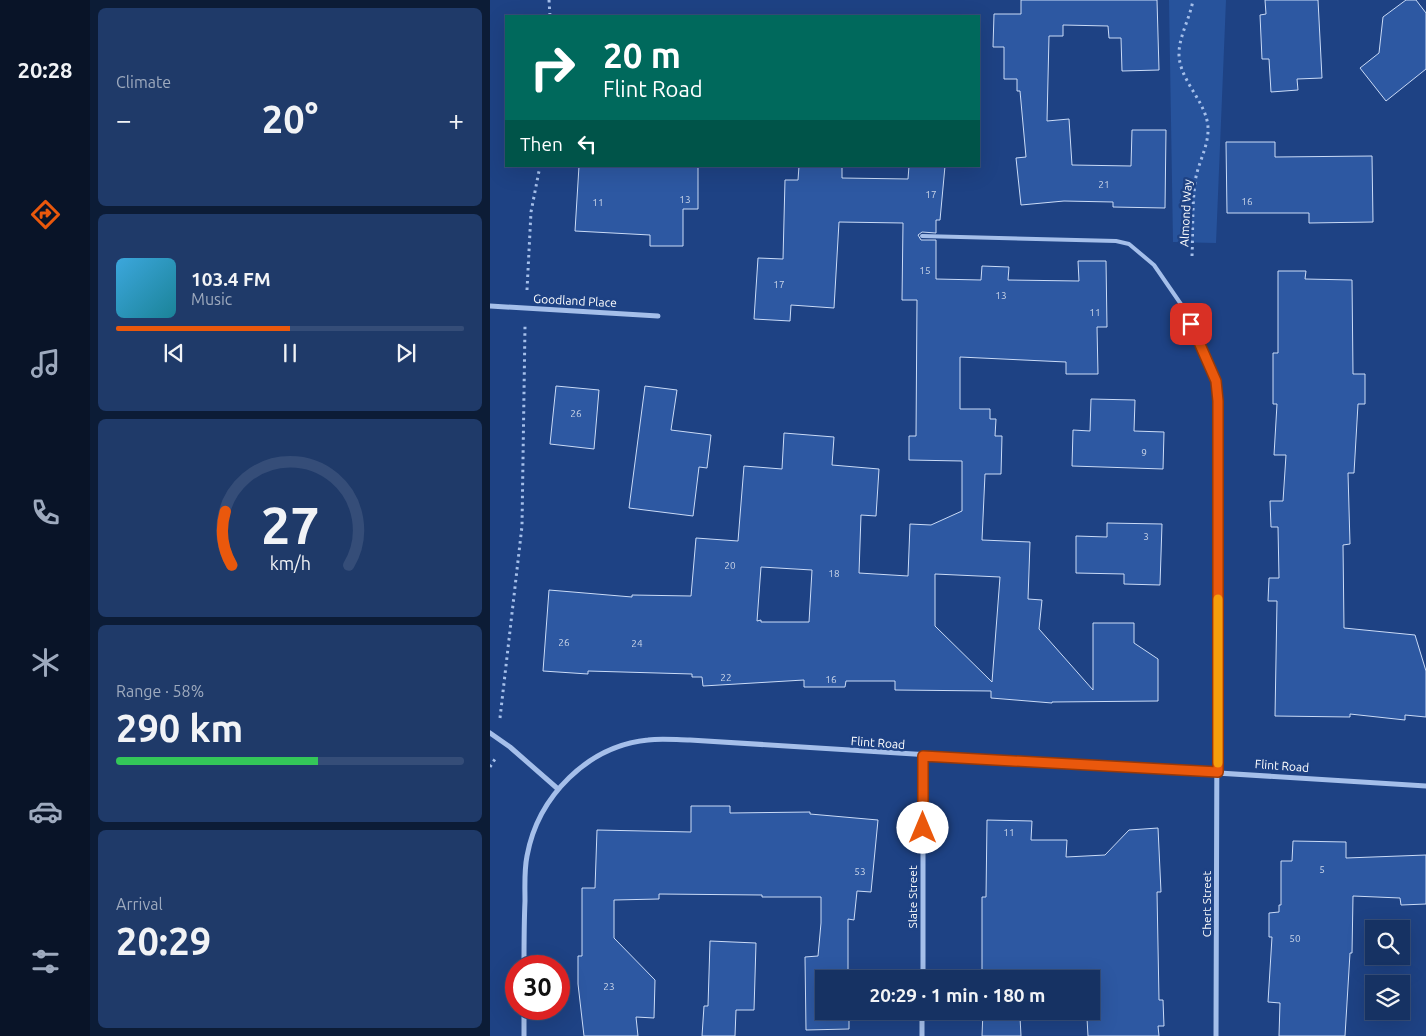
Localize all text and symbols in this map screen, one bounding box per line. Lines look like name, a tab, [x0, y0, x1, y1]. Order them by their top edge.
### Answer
icon: right	[520, 35, 585, 100]
text: 20 m	[603, 35, 681, 75]
text: 20:28	[17, 57, 73, 82]
text: Climate	[116, 73, 171, 91]
text: Flint Road	[603, 76, 703, 101]
text: 20°	[262, 98, 318, 140]
text: −	[116, 104, 132, 135]
text: +	[448, 104, 464, 135]
icon: left	[573, 130, 601, 158]
text: Then	[520, 133, 563, 155]
house number: 21	[1098, 179, 1110, 190]
street label: Almond Way	[1177, 179, 1194, 247]
house number: 17	[925, 189, 937, 200]
house number: 13	[679, 194, 691, 205]
house number: 16	[1241, 196, 1253, 207]
icon: directions	[28, 197, 63, 232]
house number: 11	[592, 197, 604, 208]
house number: 15	[919, 265, 931, 276]
text: 103.4 FM	[191, 268, 271, 290]
house number: 17	[773, 279, 785, 290]
text: Music	[191, 290, 232, 308]
house number: 13	[995, 290, 1007, 301]
street label: Goodland Place	[533, 292, 617, 309]
pin	[1170, 303, 1212, 345]
house number: 11	[1089, 307, 1101, 318]
icon: arrive	[1177, 310, 1205, 338]
icon: previous	[160, 339, 188, 367]
icon: pause	[276, 339, 304, 367]
icon: next	[392, 339, 420, 367]
icon: music	[28, 346, 63, 381]
house number: 26	[570, 408, 582, 419]
house number: 9	[1141, 447, 1147, 458]
icon: phone	[28, 495, 63, 530]
text: 27	[261, 496, 319, 554]
house number: 3	[1143, 531, 1149, 542]
text: km/h	[269, 553, 311, 573]
house number: 20	[724, 560, 736, 571]
house number: 18	[828, 568, 840, 579]
house number: 26	[558, 637, 570, 648]
house number: 24	[631, 638, 643, 649]
icon: climate	[28, 645, 63, 680]
house number: 22	[720, 672, 732, 683]
house number: 16	[825, 674, 837, 685]
text: Range · 58%	[116, 682, 204, 700]
text: 290 km	[116, 707, 243, 749]
street label: Flint Road	[850, 734, 906, 751]
street label: Flint Road	[1254, 757, 1310, 774]
icon: car	[28, 794, 63, 829]
position arrow	[896, 801, 948, 853]
house number: 11	[1003, 827, 1015, 838]
house number: 5	[1319, 864, 1325, 875]
street label: Slate Street	[906, 865, 919, 929]
house number: 53	[854, 866, 866, 877]
street label: Chert Street	[1200, 871, 1213, 937]
text: Arrival	[116, 895, 163, 913]
text: 20:29	[116, 920, 211, 962]
map controls	[1365, 920, 1410, 1020]
button: search	[1365, 920, 1410, 965]
house number: 50	[1289, 933, 1301, 944]
icon: filters	[28, 944, 63, 979]
speed limit sign: 30	[505, 955, 570, 1020]
button: layers	[1365, 975, 1410, 1020]
house number: 23	[603, 981, 615, 992]
text: 20:29 · 1 min · 180 m	[870, 984, 1045, 1006]

